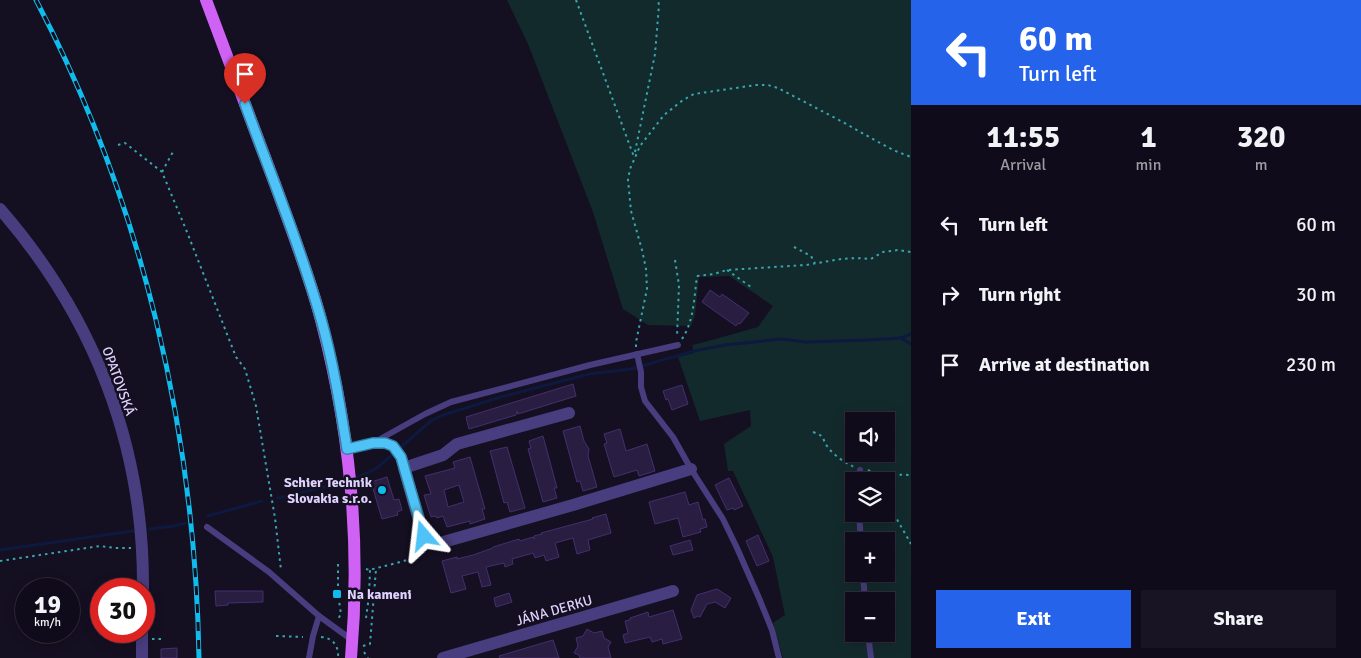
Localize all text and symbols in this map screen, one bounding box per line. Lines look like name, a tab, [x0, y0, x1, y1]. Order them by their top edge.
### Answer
text: 60 m	[1019, 17, 1093, 60]
icon: left	[936, 20, 1001, 85]
pin	[224, 53, 266, 104]
icon: arrive	[231, 60, 259, 88]
text: Turn left	[1019, 60, 1097, 87]
text: 11:55	[986, 119, 1060, 156]
text: 1	[1140, 119, 1157, 156]
text: 320	[1237, 119, 1285, 156]
text: Arrival	[1000, 155, 1046, 175]
text: min	[1136, 155, 1161, 175]
text: m	[1255, 155, 1268, 175]
icon: left	[936, 211, 964, 239]
text: Turn left	[979, 213, 1048, 237]
text: 60 m	[1296, 213, 1336, 237]
icon: right	[936, 281, 964, 309]
text: Turn right	[979, 283, 1061, 307]
text: 30 m	[1296, 283, 1336, 307]
street label: OPATOVSKÁ	[98, 344, 139, 418]
icon: arrive	[936, 351, 964, 379]
text: Arrive at destination	[979, 353, 1150, 377]
text: 230 m	[1286, 353, 1336, 377]
map controls	[845, 412, 895, 642]
button: sound	[845, 412, 895, 462]
button: layers	[845, 472, 895, 522]
place label: Schier Technik Slovakia s.r.o.	[284, 474, 373, 507]
marker: Schier Technik Slovakia s.r.o.	[376, 484, 388, 496]
position arrow	[397, 509, 449, 561]
button: +	[845, 532, 895, 582]
speed limit sign: 30	[90, 578, 155, 643]
place label: Na kameni	[347, 586, 412, 603]
marker: Na kameni	[331, 588, 343, 600]
text: 19	[34, 589, 61, 620]
button: Exit	[936, 590, 1131, 648]
button: Share	[1141, 590, 1336, 648]
street label: JÁNA DERKU	[514, 591, 594, 630]
button: −	[845, 592, 895, 642]
text: km/h	[34, 615, 61, 630]

